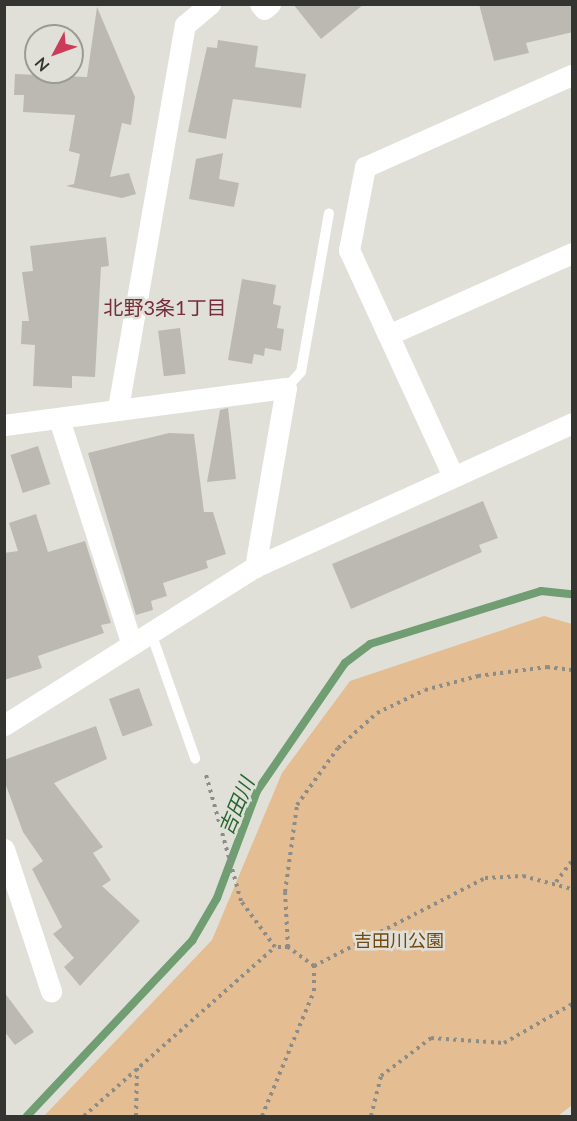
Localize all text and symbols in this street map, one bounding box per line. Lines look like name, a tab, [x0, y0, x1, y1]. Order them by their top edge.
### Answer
north arrow	[24, 24, 84, 84]
text: N	[30, 54, 53, 76]
district label: 北野3条1丁目	[103, 295, 227, 319]
water label: 吉田川	[213, 774, 259, 838]
park label: 吉田川公園	[354, 929, 444, 951]

